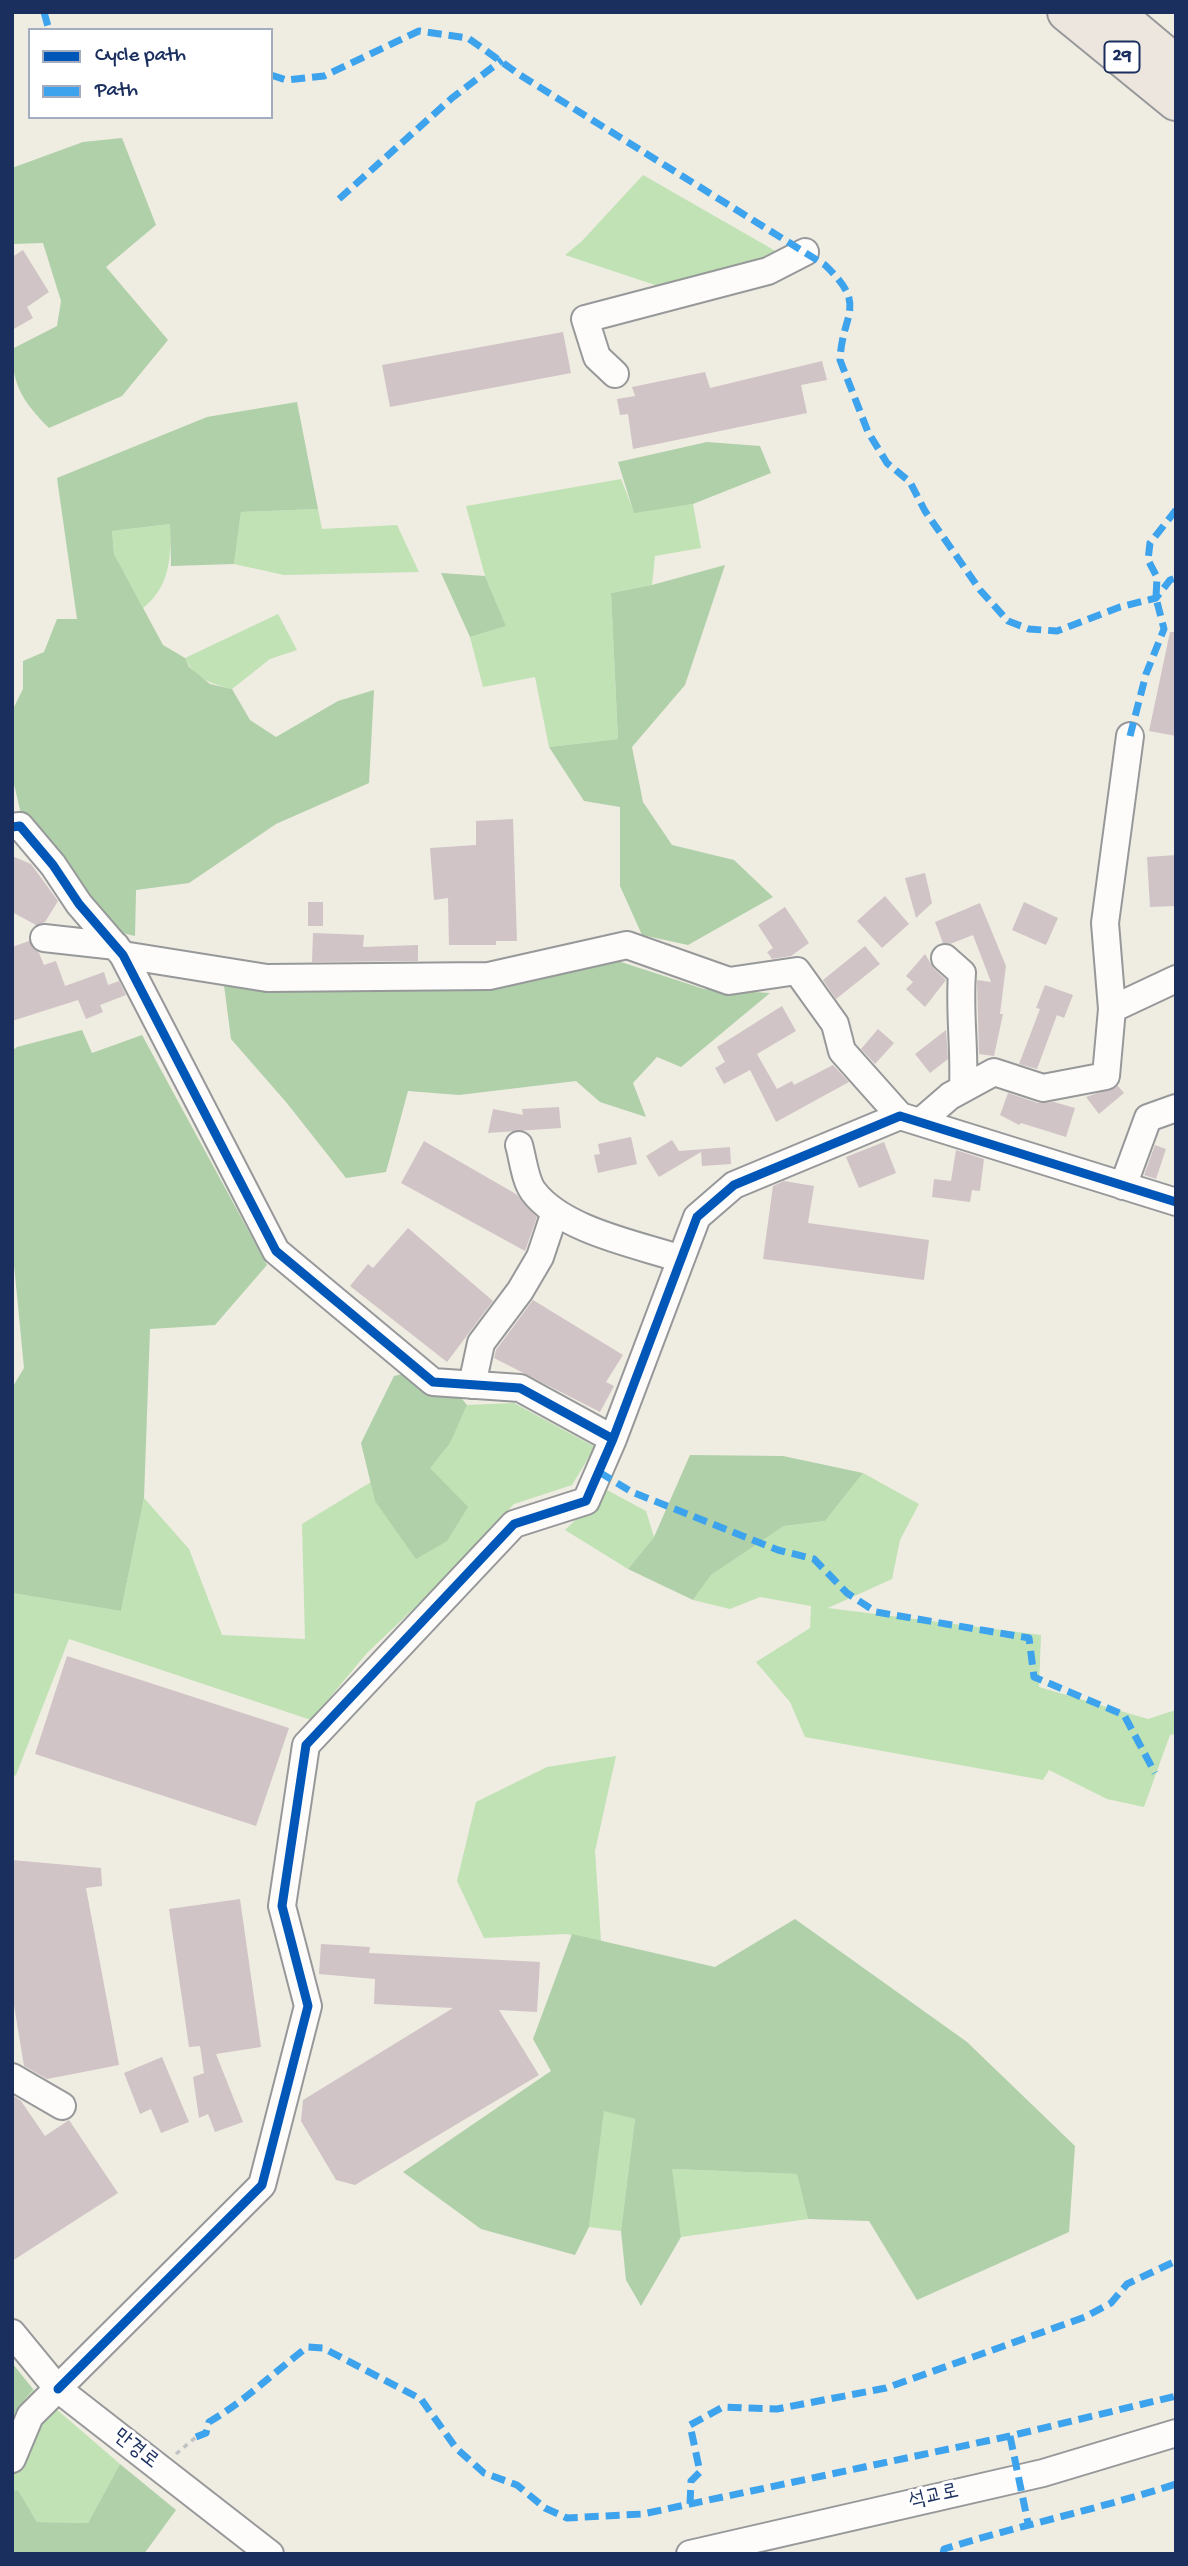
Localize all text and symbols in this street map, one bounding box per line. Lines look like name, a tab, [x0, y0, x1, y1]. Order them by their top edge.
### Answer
legend	[28, 28, 273, 119]
road number: 29	[1104, 41, 1140, 72]
text: Cycle path	[95, 44, 186, 69]
text: Path	[95, 79, 138, 104]
street label: 만경로	[107, 2424, 163, 2476]
street label: 석교로	[906, 2480, 962, 2516]

